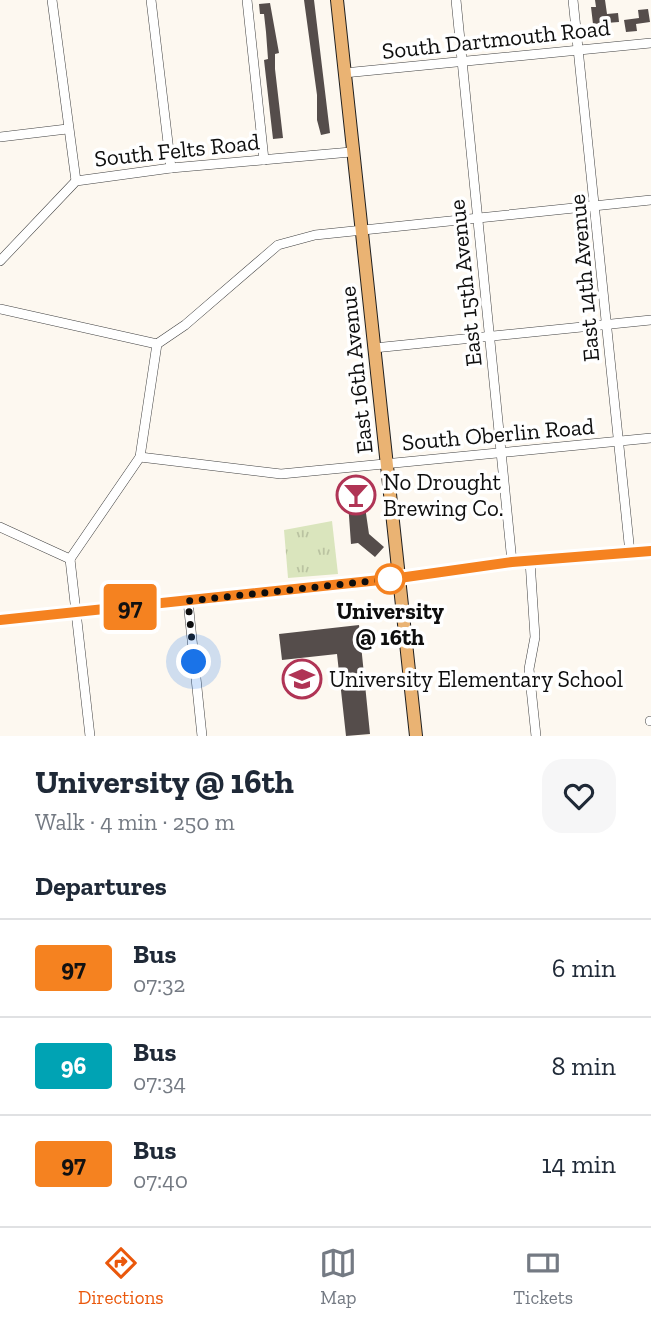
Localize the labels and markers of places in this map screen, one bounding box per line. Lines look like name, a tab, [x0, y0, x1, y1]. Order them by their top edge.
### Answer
place label: No Drought Brewing Co.	[383, 468, 504, 522]
bar icon: No Drought Brewing Co.	[335, 474, 377, 516]
marker: University @ 16th	[375, 564, 405, 594]
place label: University @ 16th	[336, 597, 445, 651]
school or university icon: University Elementary School	[281, 658, 323, 700]
place label: University Elementary School	[329, 665, 623, 693]

